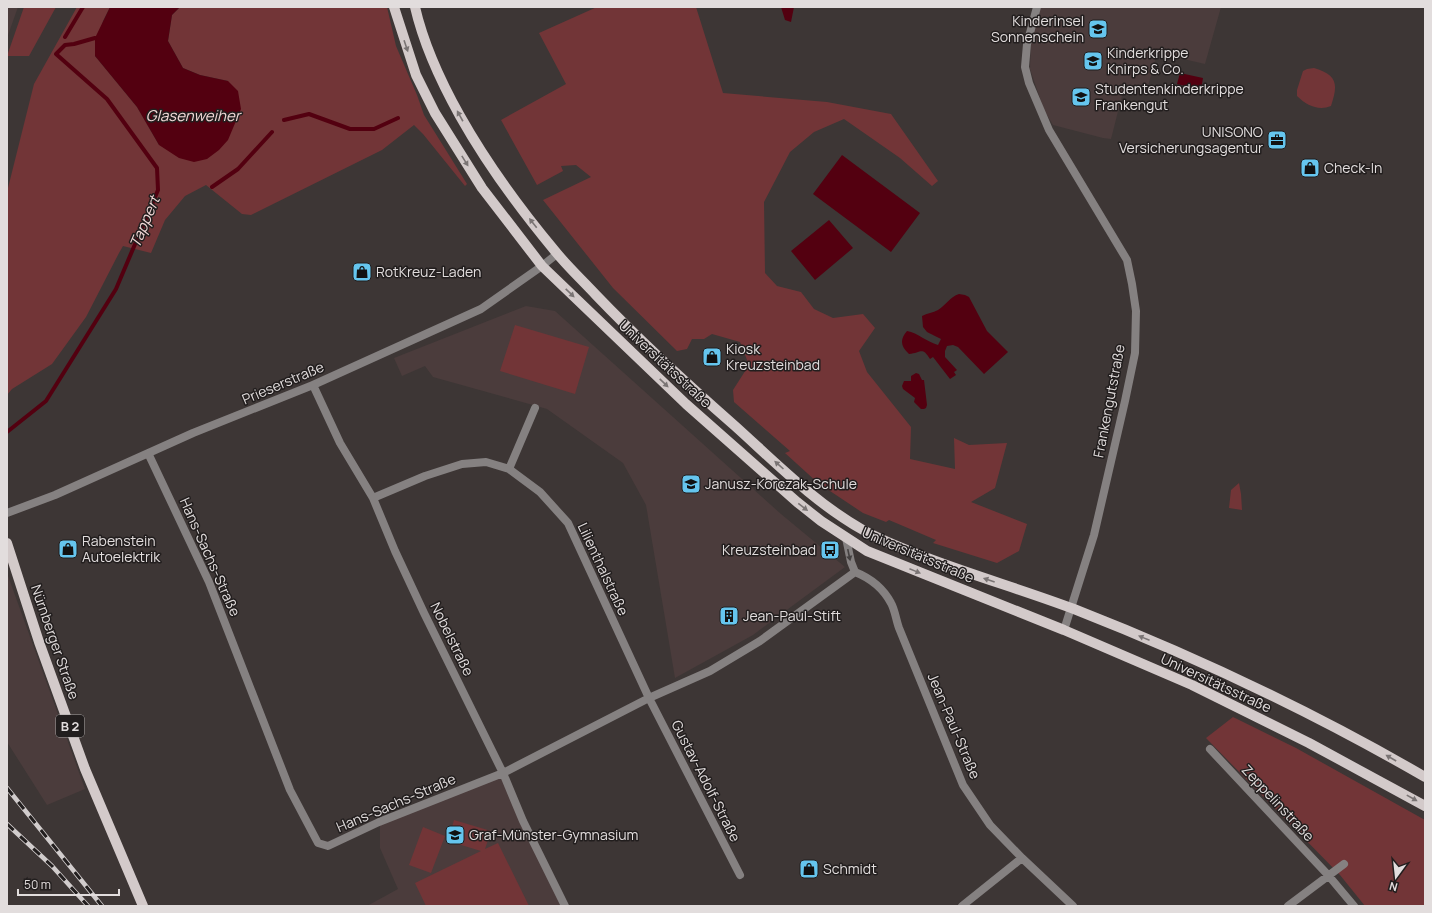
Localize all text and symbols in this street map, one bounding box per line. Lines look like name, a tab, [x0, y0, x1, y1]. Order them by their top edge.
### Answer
place label: Kinderinsel Sonnenschein	[991, 11, 1084, 46]
school or university icon: Kinderinsel Sonnenschein	[1087, 18, 1109, 40]
one-way arrow	[404, 40, 410, 52]
place label: Kinderkrippe Knirps & Co.	[1107, 43, 1188, 78]
school or university icon: Kinderkrippe Knirps & Co.	[1082, 50, 1104, 72]
place label: Studentenkinderkrippe Frankengut	[1095, 79, 1244, 114]
school or university icon: Studentenkinderkrippe Frankengut	[1070, 86, 1092, 108]
water label: Glasenweiher	[146, 105, 243, 126]
one-way arrow	[457, 110, 463, 122]
place label: UNISONO Versicherungsagentur	[1119, 122, 1263, 157]
office icon: UNISONO Versicherungsagentur	[1266, 129, 1288, 151]
one-way arrow	[462, 156, 469, 167]
shop icon: Check-In	[1299, 157, 1321, 179]
place label: Check-In	[1324, 158, 1382, 177]
water label: Tappert	[124, 191, 166, 251]
one-way arrow	[529, 218, 537, 228]
shop icon: RotKreuz-Laden	[351, 261, 373, 283]
place label: RotKreuz-Laden	[376, 262, 481, 281]
one-way arrow	[565, 288, 575, 298]
street label: Universitätsstraße	[615, 316, 716, 412]
place label: Kiosk Kreuzsteinbad	[726, 339, 820, 374]
street label: Frankengutstraße	[1088, 343, 1129, 459]
shop icon: Kiosk Kreuzsteinbad	[701, 346, 723, 368]
street label: Prieserstraße	[239, 357, 327, 408]
one-way arrow	[659, 378, 669, 388]
one-way arrow	[773, 461, 784, 470]
school or university icon: Janusz-Korczak-Schule	[680, 473, 702, 495]
place label: Janusz-Korczak-Schule	[705, 474, 857, 493]
street label: Hans-Sachs-Straße	[176, 494, 245, 619]
one-way arrow	[798, 503, 808, 511]
street label: Lilienthalstraße	[574, 519, 633, 618]
street label: Universitätsstraße	[859, 522, 977, 587]
place label: Rabenstein Autoelektrik	[82, 531, 161, 566]
shop icon: Rabenstein Autoelektrik	[57, 538, 79, 560]
bus stop icon: Kreuzsteinbad	[819, 539, 841, 561]
place label: Kreuzsteinbad	[722, 540, 816, 559]
one-way arrow	[847, 549, 853, 561]
one-way arrow	[910, 569, 922, 575]
one-way arrow	[982, 577, 994, 583]
street label: Nürnberger Straße	[27, 582, 84, 702]
street label: Nobelstraße	[426, 599, 478, 679]
building icon: Jean-Paul-Stift	[718, 605, 740, 627]
place label: Jean-Paul-Stift	[743, 606, 841, 625]
one-way arrow	[1138, 635, 1149, 641]
street label: Universitätsstraße	[1158, 649, 1275, 717]
street label: Jean-Paul-Straße	[924, 670, 985, 782]
road number: B 2	[56, 715, 84, 737]
street label: Gustav-Adolf-Straße	[668, 717, 745, 845]
one-way arrow	[1385, 754, 1397, 761]
street label: Zeppelinstraße	[1238, 760, 1319, 845]
street label: Hans-Sachs-Straße	[333, 769, 458, 836]
one-way arrow	[1406, 795, 1417, 802]
school or university icon: Graf-Münster-Gymnasium	[444, 824, 466, 846]
place label: Graf-Münster-Gymnasium	[469, 825, 639, 844]
north arrow	[1376, 857, 1416, 897]
shop icon: Schmidt	[798, 858, 820, 880]
place label: Schmidt	[823, 859, 877, 878]
scale bar	[18, 871, 119, 897]
text: 50 m	[24, 876, 51, 893]
text: N	[1387, 879, 1399, 895]

